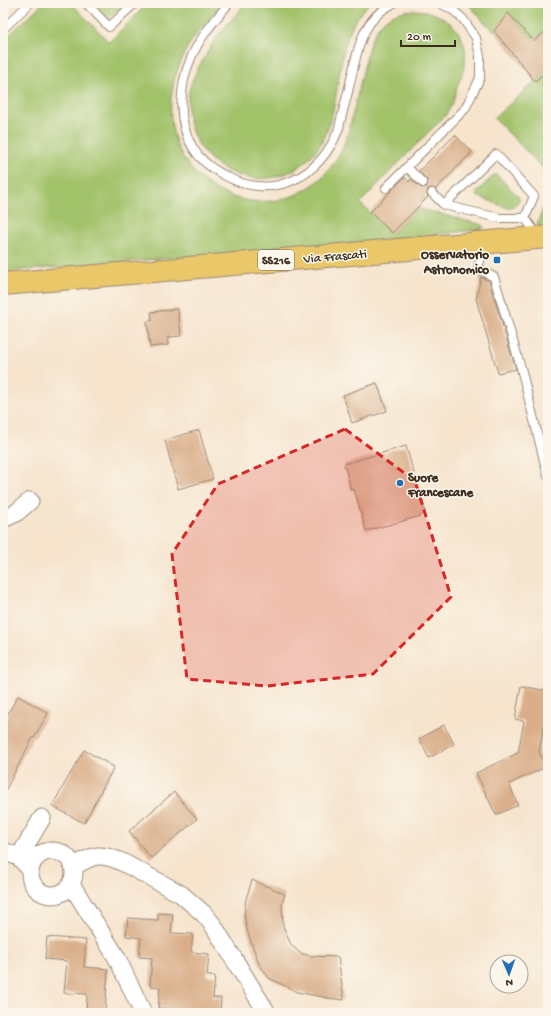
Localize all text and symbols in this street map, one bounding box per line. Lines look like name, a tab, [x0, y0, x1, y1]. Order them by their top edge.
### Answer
scale bar	[401, 22, 455, 48]
text: 20 m	[407, 31, 432, 45]
street label: Via Frascati	[302, 247, 368, 268]
place label: Osservatorio Astronomico	[421, 248, 489, 278]
road number: SS216	[258, 250, 294, 270]
marker: Osservatorio Astronomico	[492, 255, 502, 265]
place label: Suore Francescane	[407, 471, 474, 501]
marker: Suore Francescane	[395, 478, 405, 488]
north arrow	[489, 954, 529, 994]
text: N	[505, 976, 513, 988]

